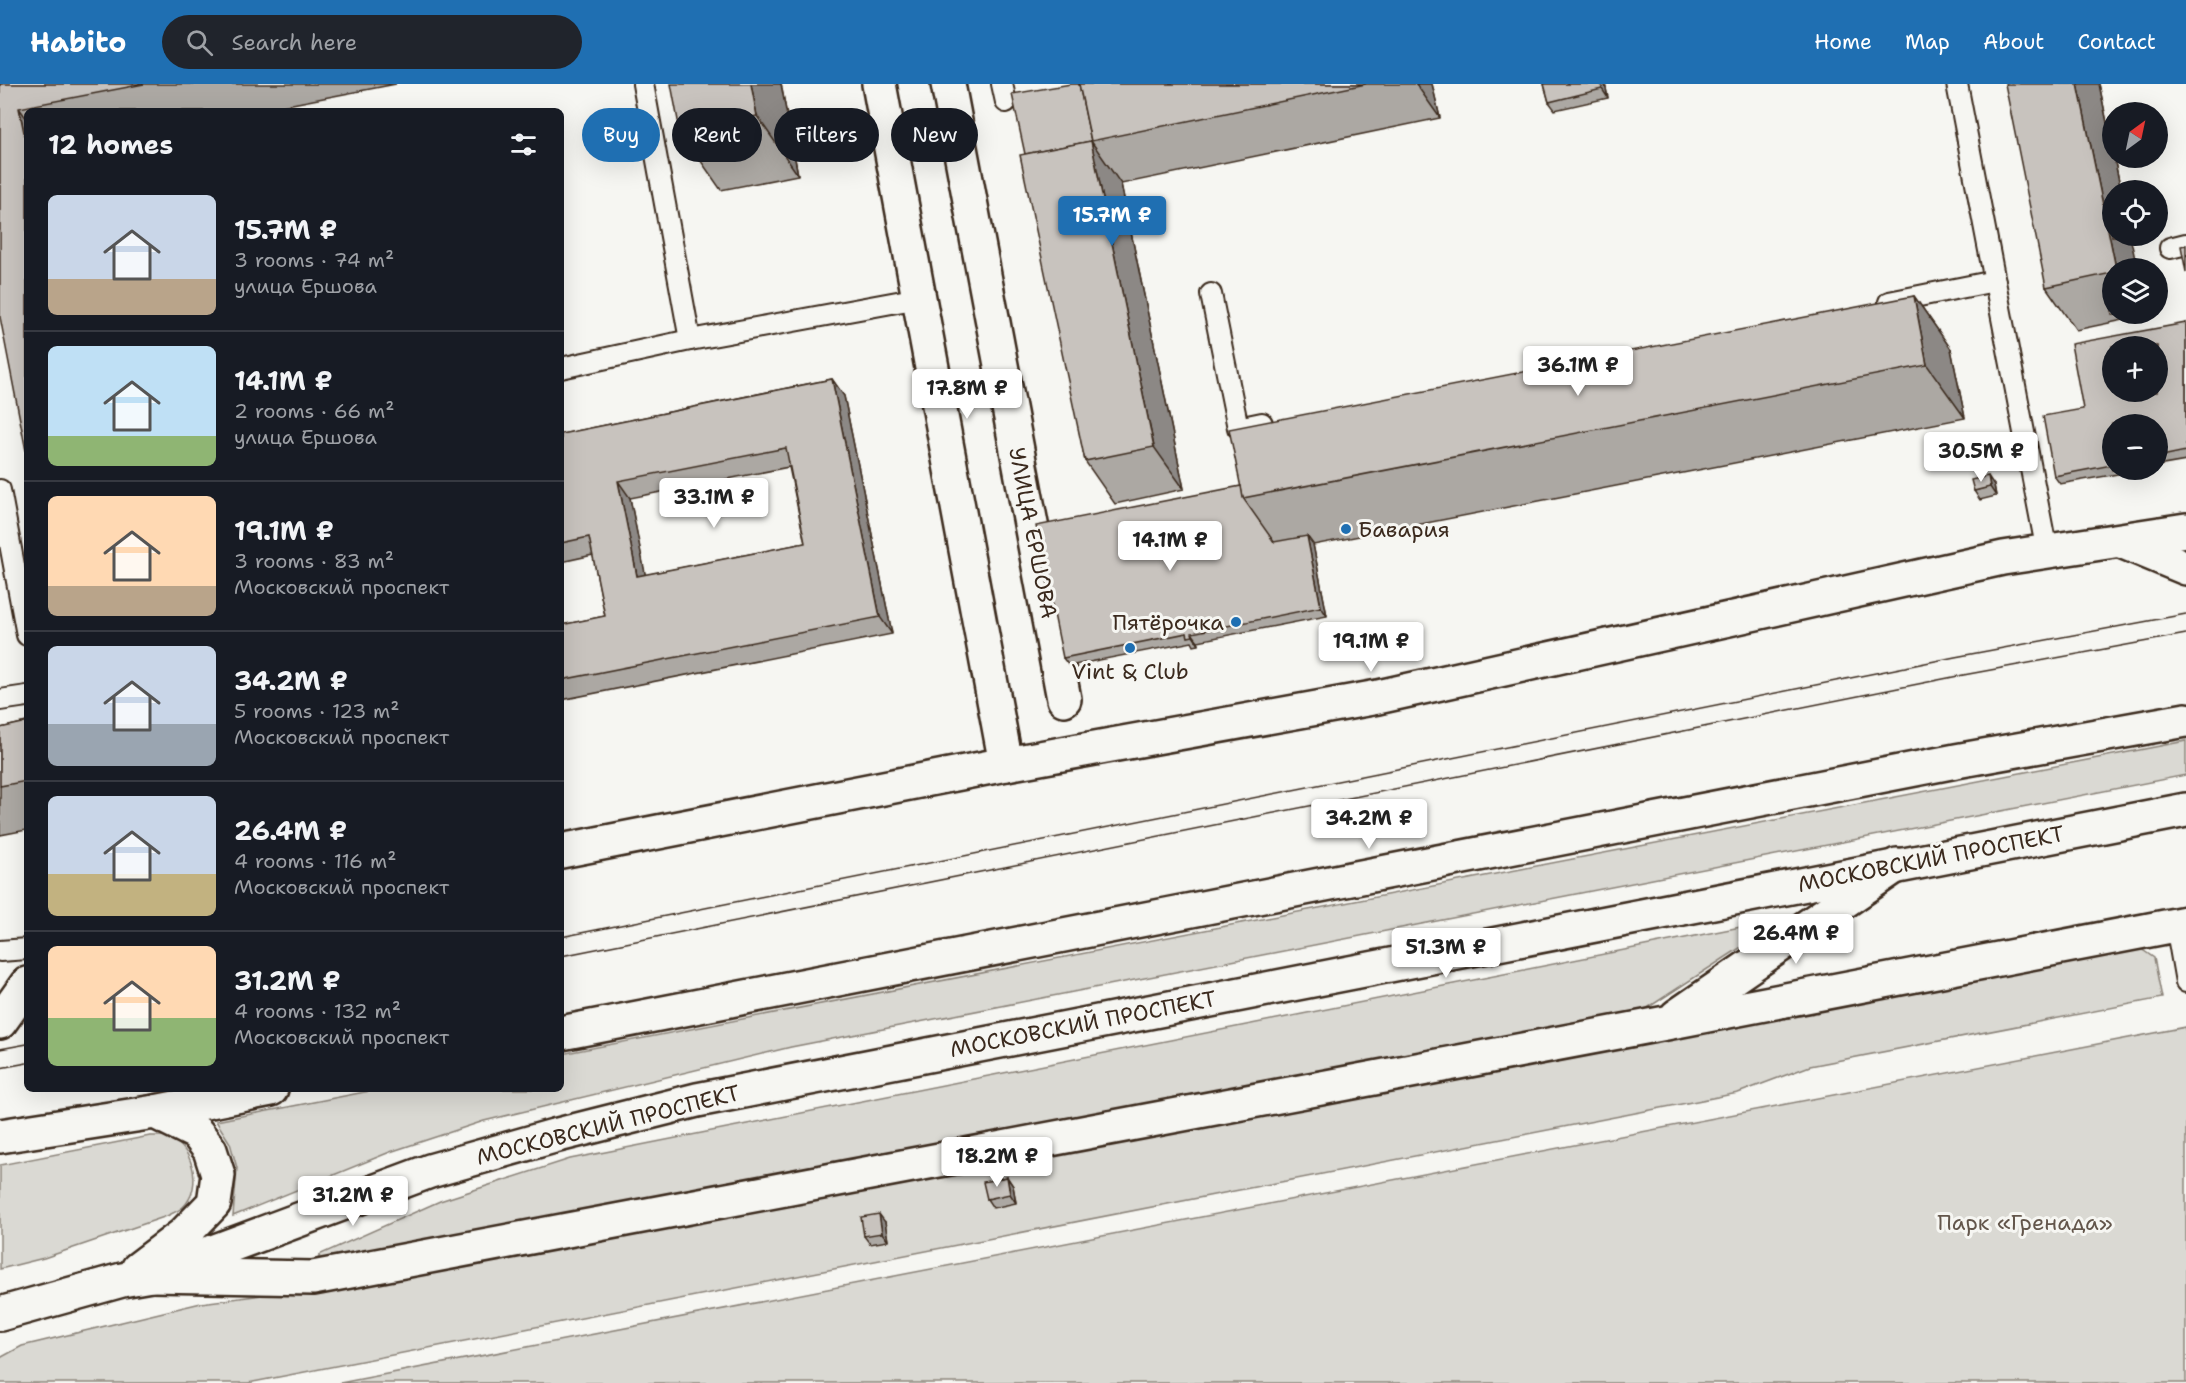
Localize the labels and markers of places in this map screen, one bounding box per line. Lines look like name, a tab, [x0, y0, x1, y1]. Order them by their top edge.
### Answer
pin: 15.7M ₽	[1057, 196, 1167, 247]
pin: 36.1M ₽	[1523, 346, 1633, 397]
pin: 17.8M ₽	[912, 369, 1022, 420]
pin: 30.5M ₽	[1926, 432, 2036, 483]
pin: 33.1M ₽	[659, 478, 769, 529]
place label: Бавария	[1358, 515, 1450, 544]
pin: 14.1M ₽	[1115, 521, 1225, 572]
marker: Бавария	[1339, 522, 1353, 536]
place label: Пятёрочка	[1113, 608, 1224, 637]
marker: Пятёрочка	[1229, 615, 1243, 629]
pin: 19.1M ₽	[1316, 622, 1426, 673]
marker: Vint & Club	[1123, 641, 1137, 655]
place label: Vint & Club	[1071, 657, 1189, 686]
pin: 34.2M ₽	[1314, 799, 1424, 850]
pin: 26.4M ₽	[1741, 914, 1851, 965]
pin: 51.3M ₽	[1391, 928, 1501, 979]
pin: 18.2M ₽	[942, 1137, 1052, 1188]
pin: 31.2M ₽	[298, 1176, 408, 1227]

